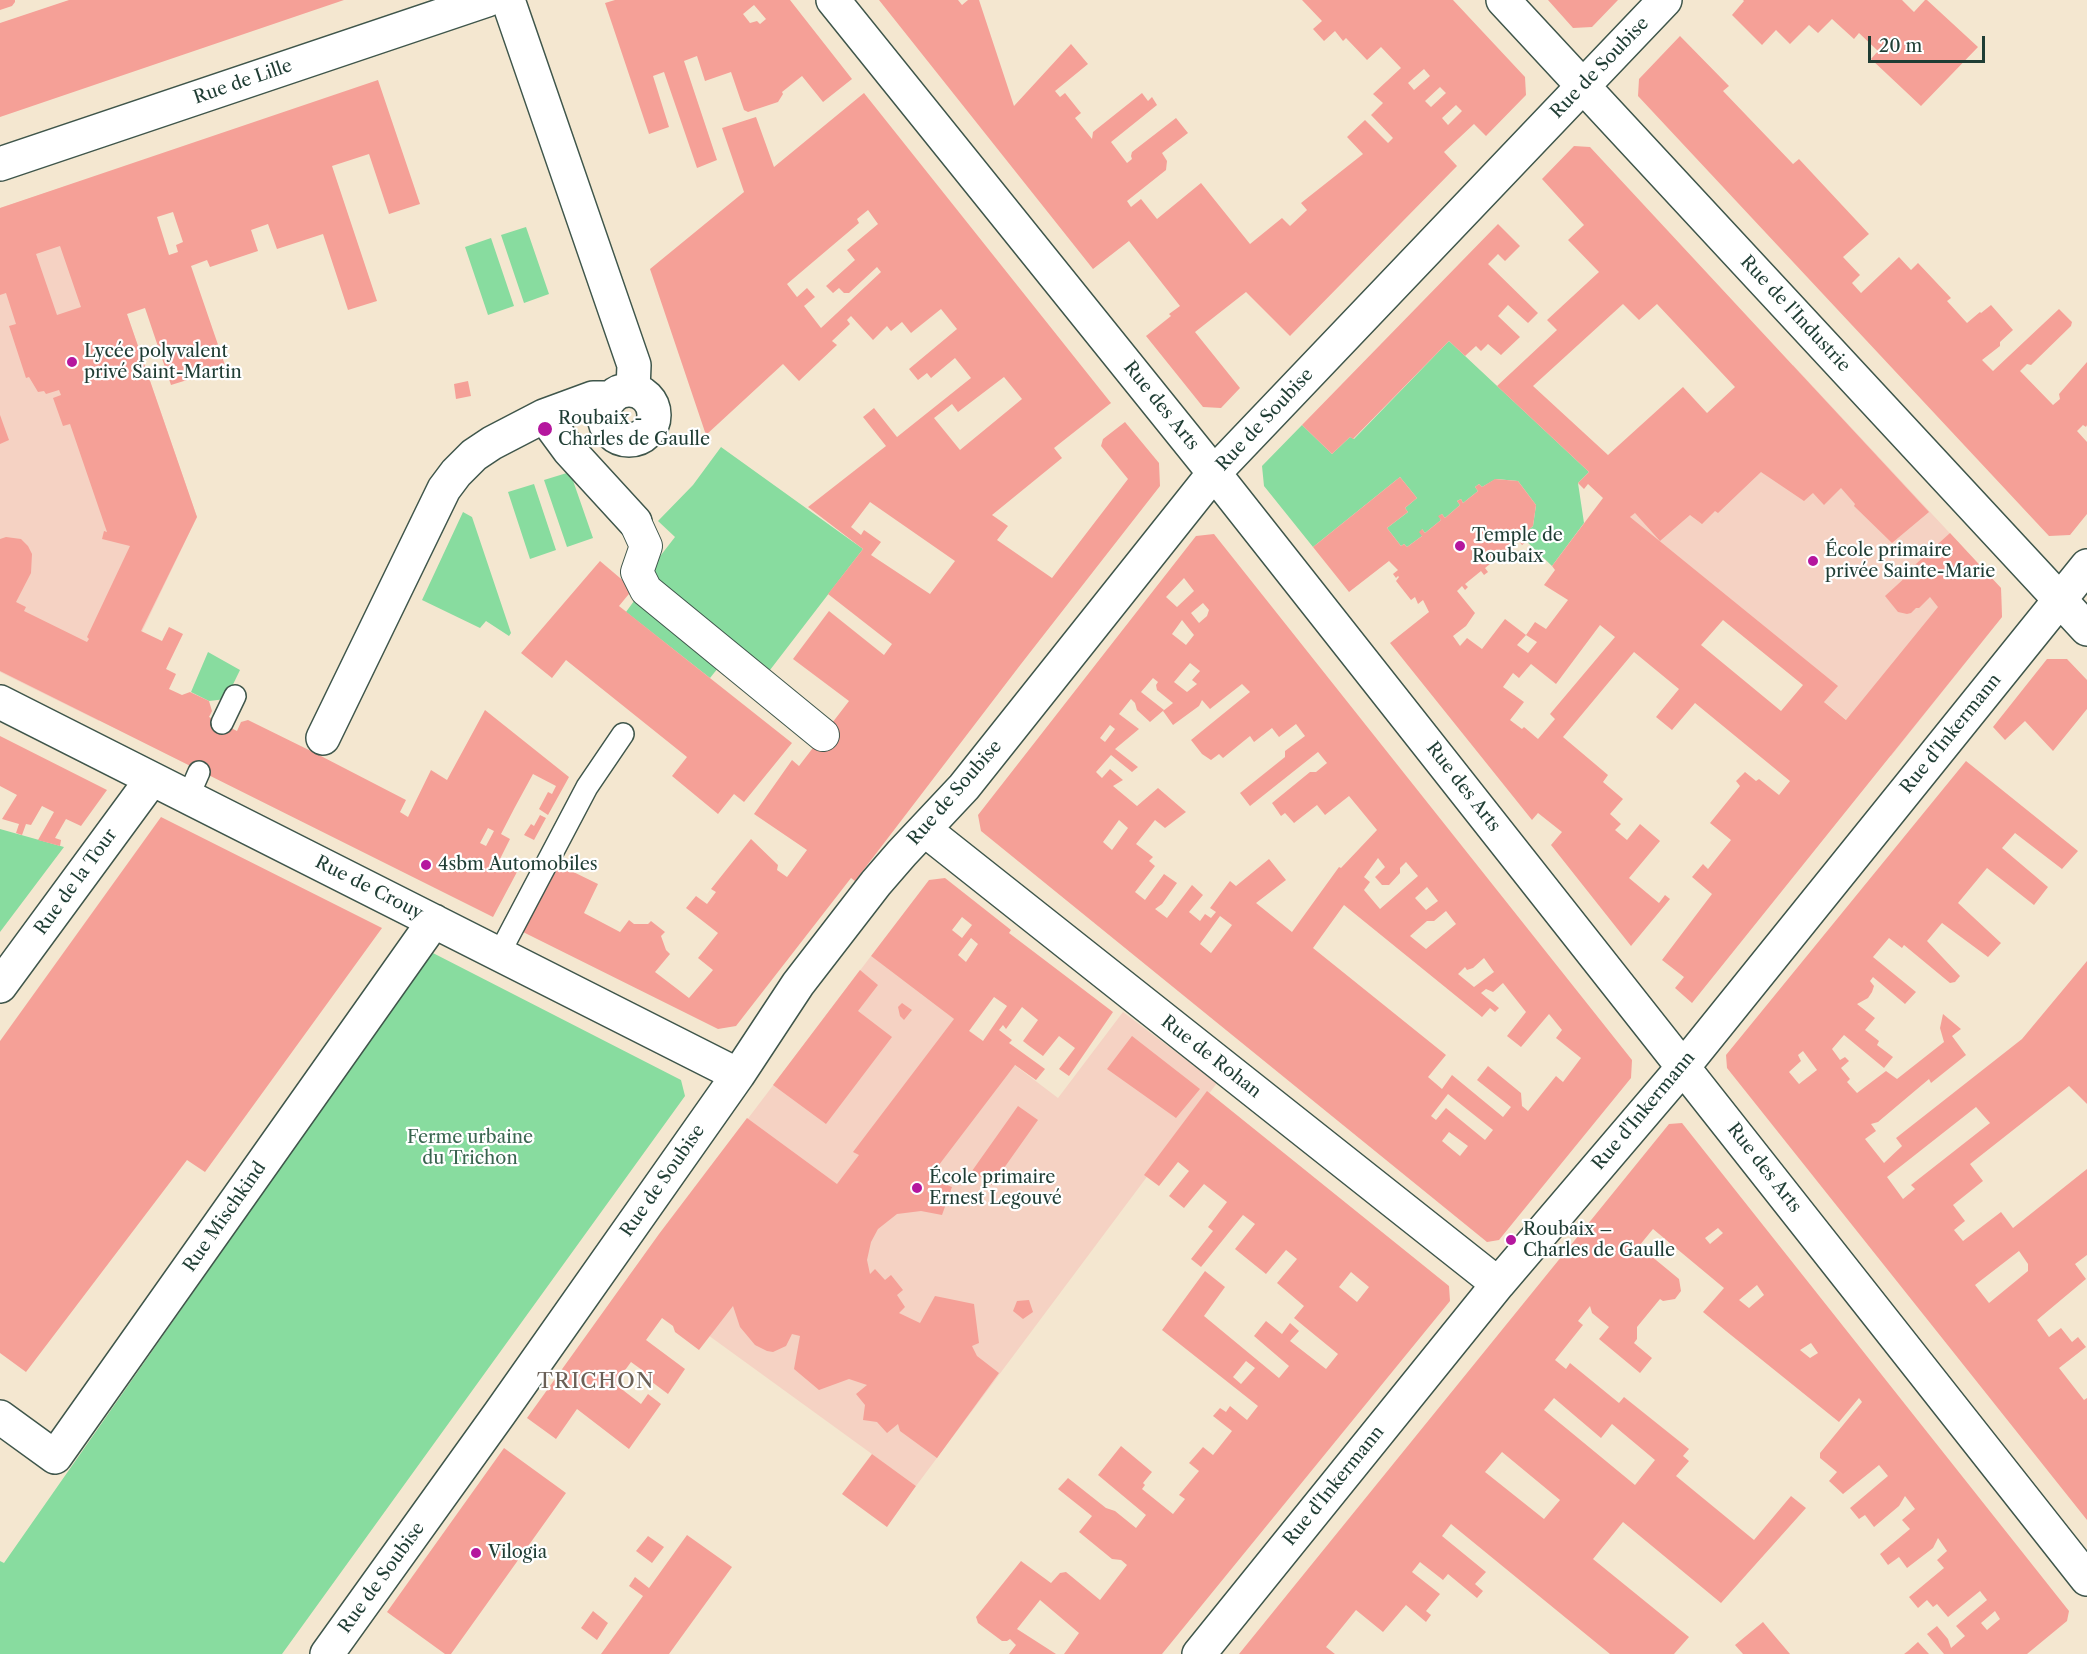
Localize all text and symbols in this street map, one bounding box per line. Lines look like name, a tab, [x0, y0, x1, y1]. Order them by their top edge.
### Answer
street label: Rue de Soubise	[1546, 13, 1654, 123]
scale bar	[1871, 24, 1988, 62]
text: 20 m	[1879, 35, 1922, 57]
street label: Rue de Lille	[191, 55, 295, 109]
street label: Rue de l'Industrie	[1735, 251, 1855, 377]
place label: Lycée polyvalent privé Saint-Martin	[84, 341, 242, 384]
marker: Lycée polyvalent privé Saint-Martin	[65, 355, 79, 369]
street label: Rue des Arts	[1119, 357, 1203, 455]
street label: Rue de Soubise	[1212, 364, 1318, 476]
place label: Roubaix - Charles de Gaulle	[558, 408, 710, 450]
marker: Roubaix - Charles de Gaulle	[536, 420, 554, 438]
place label: Temple de Roubaix	[1472, 525, 1563, 568]
marker: Temple de Roubaix	[1453, 539, 1467, 553]
place label: École primaire privée Sainte-Marie	[1825, 540, 1995, 582]
marker: École primaire privée Sainte-Marie	[1806, 554, 1820, 568]
street label: Rue d'Inkermann	[1896, 670, 2006, 798]
street label: Rue de Soubise	[904, 736, 1006, 850]
street label: Rue des Arts	[1421, 738, 1505, 836]
street label: Rue de la Tour	[30, 825, 122, 939]
street label: Rue de Crouy	[311, 852, 427, 924]
place label: 4sbm Automobiles	[438, 854, 598, 876]
marker: 4sbm Automobiles	[419, 858, 433, 872]
street label: Rue de Rohan	[1157, 1011, 1265, 1103]
street label: Rue d'Inkermann	[1588, 1047, 1700, 1175]
street label: Rue des Arts	[1722, 1119, 1806, 1217]
street label: Rue de Soubise	[616, 1121, 710, 1241]
park label: Ferme urbaine du Trichon	[407, 1127, 533, 1170]
street label: Rue Mischkind	[179, 1158, 271, 1276]
place label: École primaire Ernest Legouvé	[929, 1167, 1062, 1210]
marker: École primaire Ernest Legouvé	[910, 1181, 924, 1195]
place label: Roubaix – Charles de Gaulle	[1523, 1219, 1675, 1262]
marker: Roubaix – Charles de Gaulle	[1504, 1233, 1518, 1247]
district label: TRICHON	[537, 1369, 655, 1395]
street label: Rue d'Inkermann	[1279, 1422, 1389, 1550]
street label: Rue de Soubise	[334, 1518, 430, 1638]
place label: Vilogia	[488, 1542, 547, 1564]
marker: Vilogia	[469, 1546, 483, 1560]

